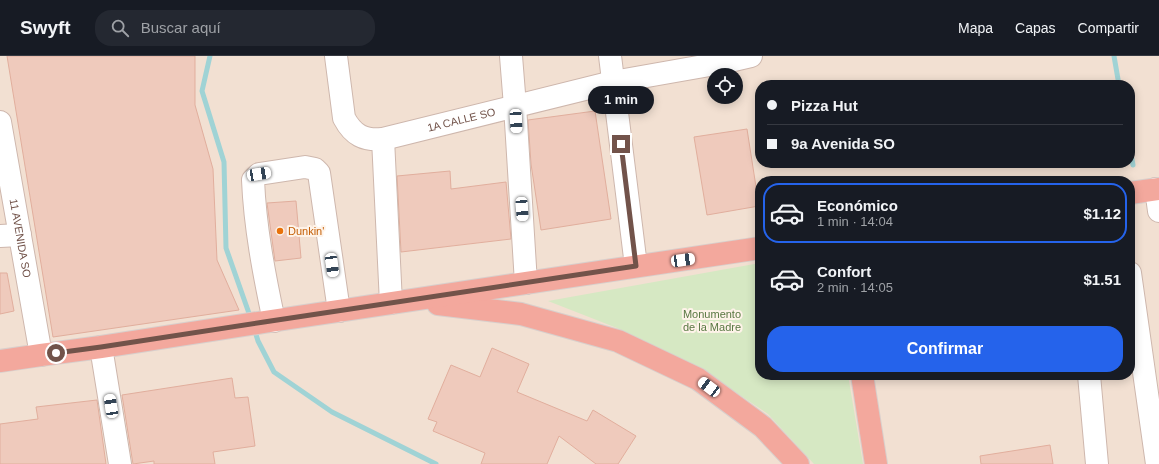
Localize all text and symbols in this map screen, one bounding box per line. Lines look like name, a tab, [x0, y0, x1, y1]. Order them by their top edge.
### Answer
search box	[95, 10, 375, 46]
text: Swyft	[20, 17, 71, 38]
icon: search	[109, 17, 131, 39]
text: Buscar aquí	[141, 19, 221, 36]
text: Mapa	[958, 20, 993, 36]
text: Capas	[1015, 20, 1056, 36]
text: Compartir	[1078, 20, 1139, 36]
map controls	[707, 68, 743, 104]
button: locate	[707, 68, 743, 104]
callout: 1 min	[588, 86, 654, 114]
text: 1 min	[604, 92, 638, 107]
text: Pizza Hut	[791, 97, 858, 114]
street label: 1A CALLE SO	[426, 105, 497, 134]
car	[509, 109, 523, 133]
route end	[612, 135, 630, 153]
text: 9a Avenida SO	[791, 135, 895, 152]
car	[246, 166, 272, 182]
icon: car	[769, 195, 805, 231]
car	[515, 197, 529, 221]
text: Económico	[817, 197, 898, 214]
street label: 11 AVENIDA SO	[8, 198, 33, 279]
text: $1.12	[1083, 205, 1121, 222]
text: 1 min · 14:04	[817, 214, 893, 229]
place label: Dunkin'	[288, 225, 324, 237]
marker: Dunkin'	[275, 226, 285, 236]
car	[324, 252, 340, 278]
car	[670, 252, 696, 268]
icon: car	[769, 261, 805, 297]
text: Confort	[817, 263, 871, 280]
text: $1.51	[1083, 271, 1121, 288]
text: 2 min · 14:05	[817, 280, 893, 295]
park label: Monumento de la Madre	[683, 308, 741, 333]
button: Confirmar	[767, 326, 1123, 372]
route start	[47, 344, 65, 362]
car	[696, 375, 722, 399]
car	[103, 393, 119, 419]

